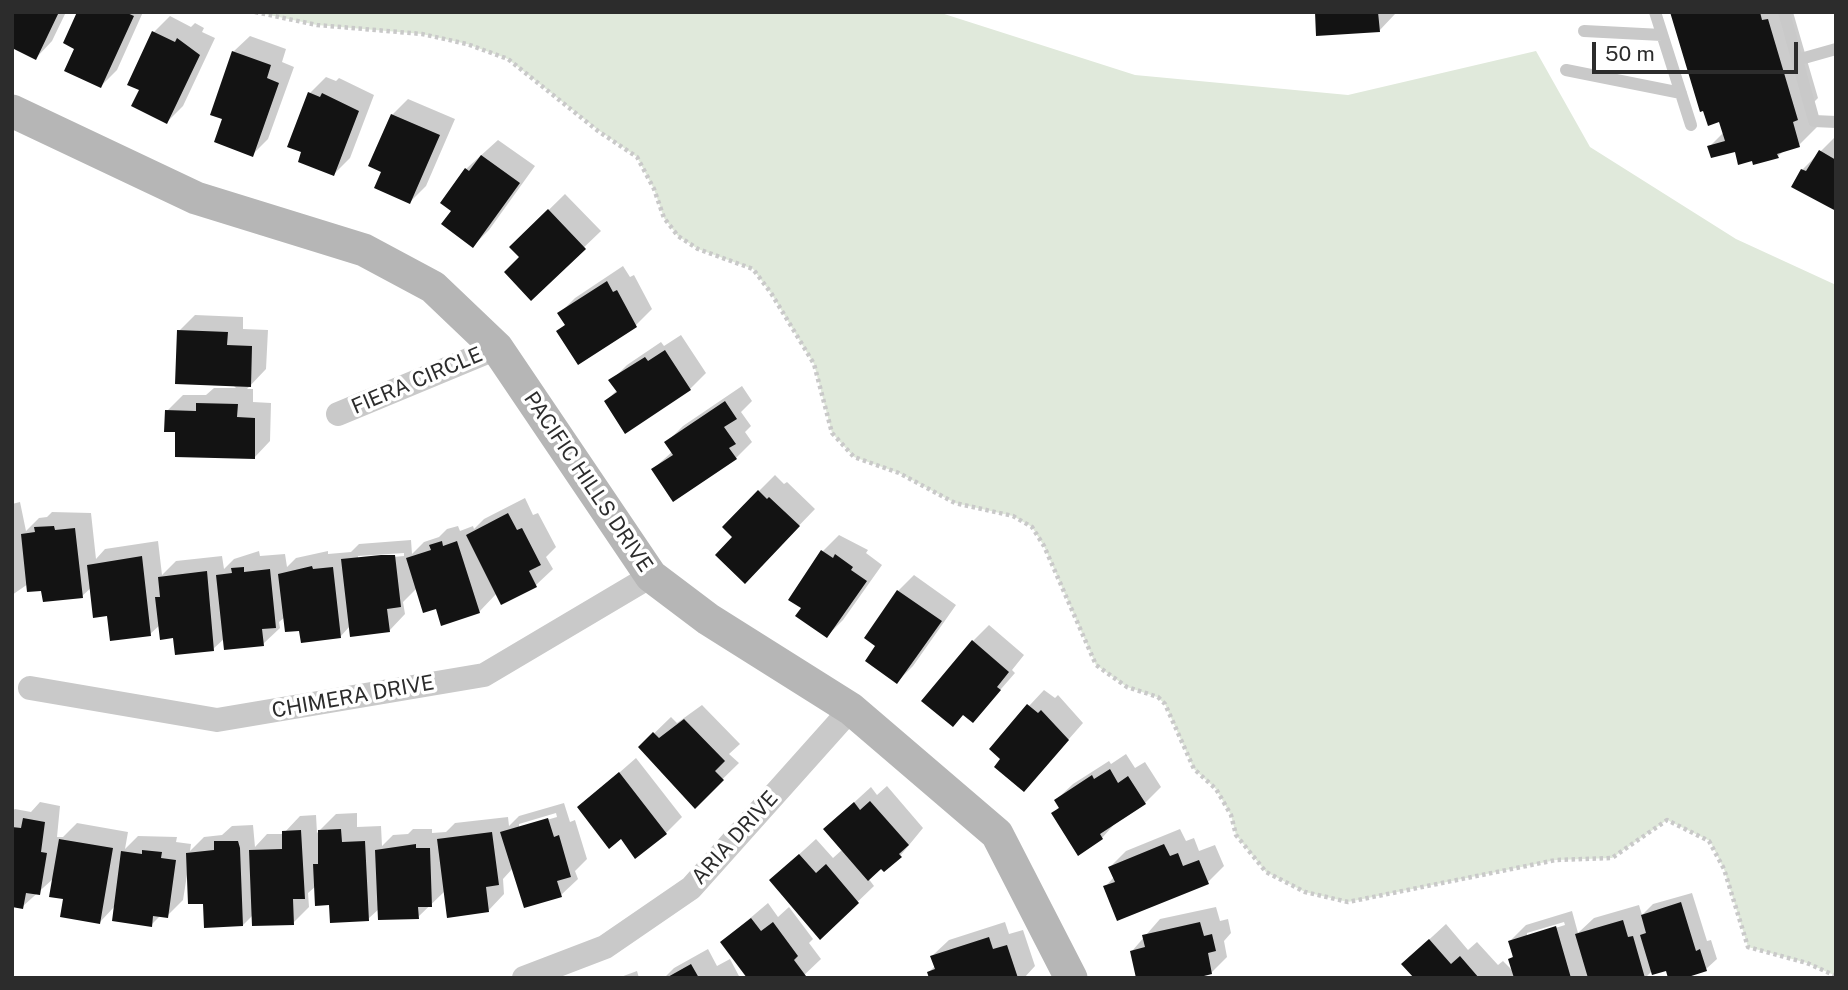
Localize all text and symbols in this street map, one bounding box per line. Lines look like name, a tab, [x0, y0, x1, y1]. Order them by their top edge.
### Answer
scale bar	[1596, 28, 1802, 72]
text: 50 m	[1605, 41, 1655, 66]
street label: FIERA CIRCLE	[348, 342, 486, 420]
street label: PACIFIC HILLS DRIVE	[518, 387, 658, 577]
street label: CHIMERA DRIVE	[270, 670, 436, 724]
street label: ARIA DRIVE	[687, 786, 783, 890]

